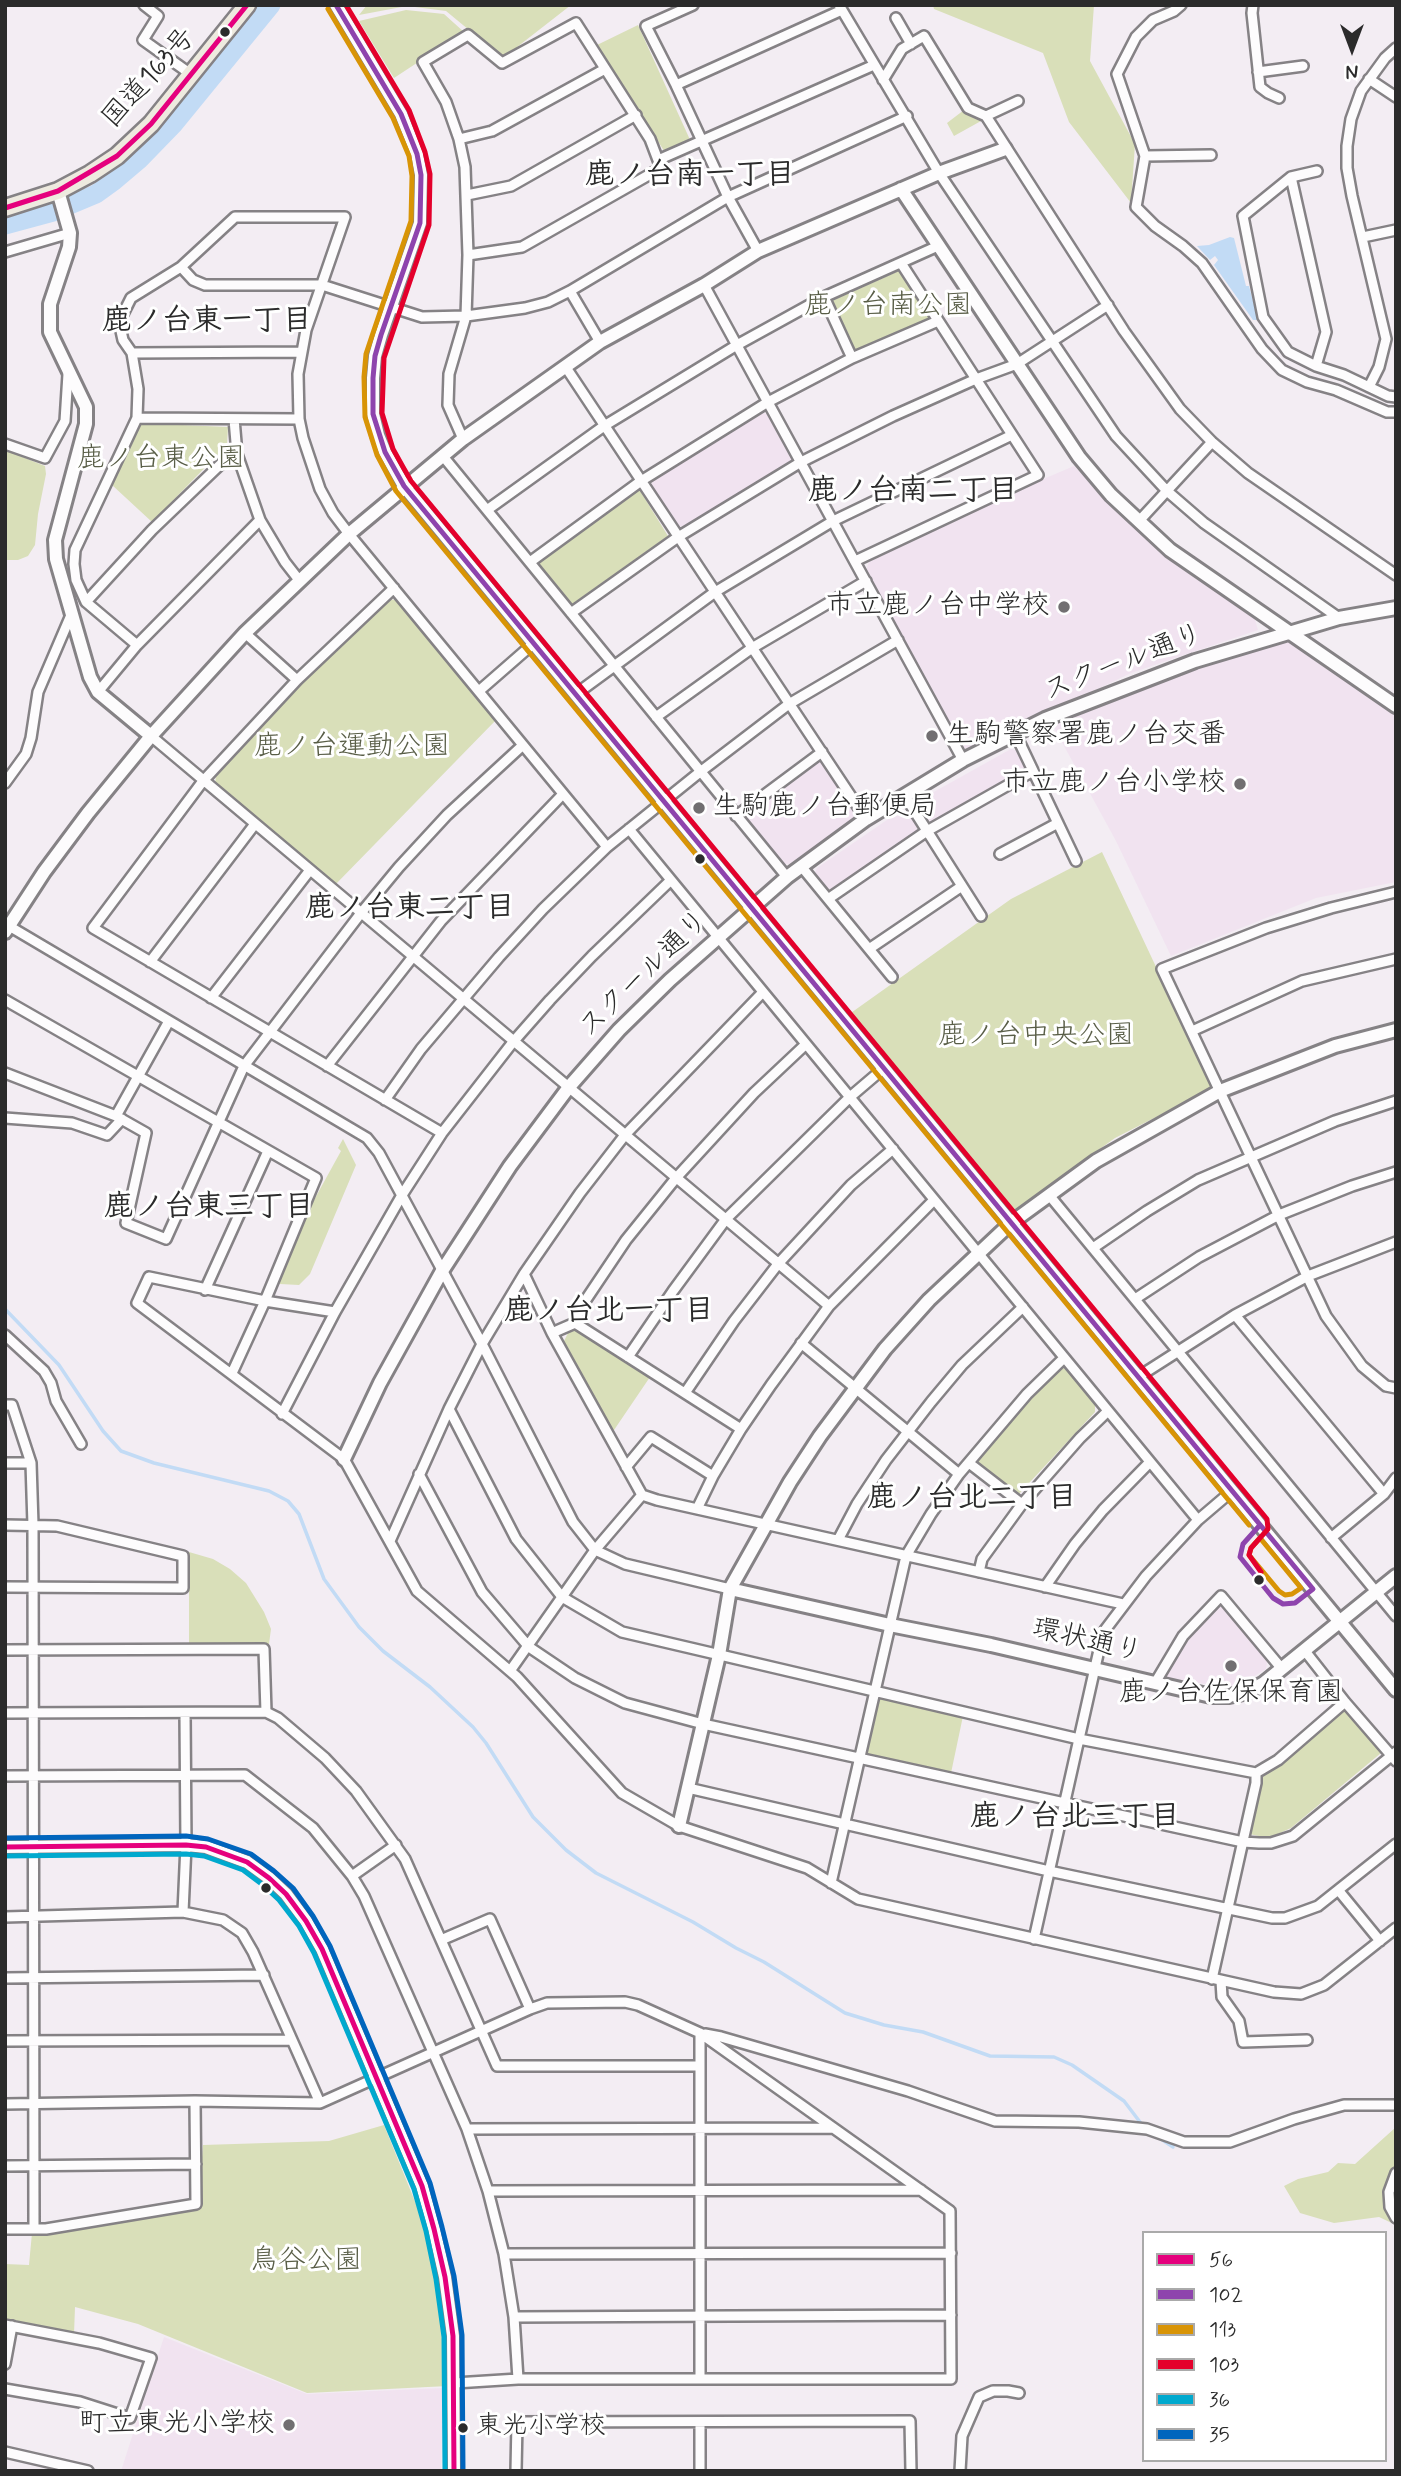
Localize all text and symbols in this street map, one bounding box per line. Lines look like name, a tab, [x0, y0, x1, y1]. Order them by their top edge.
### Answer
north arrow	[1317, 14, 1387, 84]
street label: 国道163号	[96, 22, 204, 136]
unlabelled marker	[218, 25, 232, 39]
text: N	[1346, 58, 1358, 83]
district label: 鹿ノ台南一丁目	[585, 159, 795, 195]
park label: 鹿ノ台南公園	[804, 290, 972, 324]
district label: 鹿ノ台東一丁目	[102, 305, 312, 341]
park label: 鹿ノ台東公園	[77, 443, 245, 477]
district label: 鹿ノ台南二丁目	[808, 475, 1018, 511]
place label: 市立鹿ノ台中学校	[826, 590, 1050, 624]
marker: 市立鹿ノ台中学校	[1056, 599, 1072, 615]
street label: スクール通り	[1040, 618, 1208, 710]
place label: 生駒警察署鹿ノ台交番	[946, 719, 1226, 753]
marker: 生駒警察署鹿ノ台交番	[924, 728, 940, 744]
park label: 鹿ノ台運動公園	[254, 731, 450, 765]
place label: 市立鹿ノ台小学校	[1002, 767, 1226, 801]
marker: 市立鹿ノ台小学校	[1232, 776, 1248, 792]
place label: 生駒鹿ノ台郵便局	[713, 791, 937, 825]
marker: 生駒鹿ノ台郵便局	[691, 800, 707, 816]
unlabelled marker	[693, 852, 707, 866]
district label: 鹿ノ台東二丁目	[305, 892, 515, 928]
street label: スクール通り	[573, 905, 717, 1045]
park label: 鹿ノ台中央公園	[938, 1020, 1134, 1054]
district label: 鹿ノ台東三丁目	[104, 1191, 314, 1227]
district label: 鹿ノ台北一丁目	[504, 1295, 714, 1331]
district label: 鹿ノ台北二丁目	[867, 1482, 1077, 1518]
unlabelled marker	[1252, 1573, 1266, 1587]
street label: 環状通り	[1029, 1613, 1145, 1671]
marker: 鹿ノ台佐保保育園	[1223, 1658, 1239, 1674]
place label: 鹿ノ台佐保保育園	[1119, 1677, 1343, 1711]
district label: 鹿ノ台北三丁目	[970, 1801, 1180, 1837]
unlabelled marker	[259, 1881, 273, 1895]
legend	[1142, 2231, 1387, 2462]
park label: 鳥谷公園	[250, 2245, 362, 2279]
text: 56	[1209, 2246, 1233, 2274]
text: 102	[1209, 2281, 1243, 2309]
text: 113	[1209, 2316, 1236, 2344]
text: 103	[1209, 2351, 1239, 2379]
text: 36	[1209, 2386, 1230, 2414]
place label: 町立東光小学校	[79, 2408, 275, 2442]
place label: 東光小学校	[476, 2412, 606, 2444]
marker: 町立東光小学校	[281, 2417, 297, 2433]
marker: 東光小学校	[456, 2421, 470, 2435]
text: 35	[1209, 2421, 1230, 2449]

